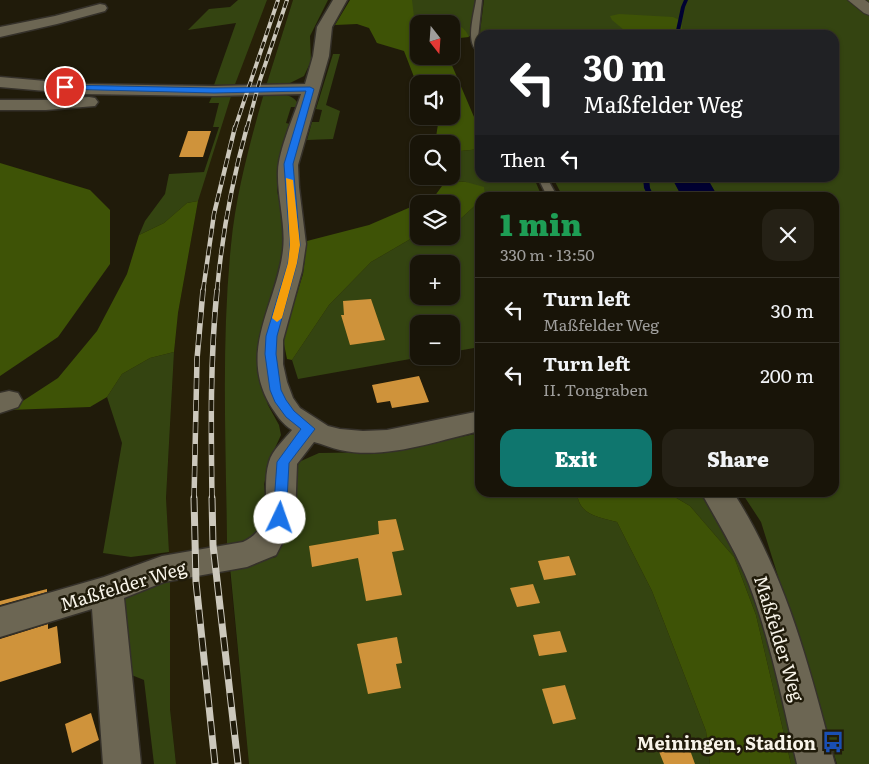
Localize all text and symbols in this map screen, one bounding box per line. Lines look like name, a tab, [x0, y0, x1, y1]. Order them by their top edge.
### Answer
north arrow	[410, 15, 460, 65]
map controls	[410, 15, 460, 365]
text: 30 m	[583, 40, 666, 92]
icon: left	[500, 50, 565, 115]
pin	[44, 66, 86, 108]
icon: arrive	[51, 73, 79, 101]
button: sound	[410, 75, 460, 125]
text: Maßfelder Weg	[583, 87, 743, 120]
button: search	[410, 135, 460, 185]
text: Then	[500, 145, 546, 173]
icon: left	[556, 145, 584, 173]
button: layers	[410, 195, 460, 245]
text: 1 min	[500, 201, 582, 245]
button: close	[762, 209, 814, 261]
text: 330 m · 13:50	[500, 242, 594, 266]
button: +	[410, 255, 460, 305]
text: Turn left	[543, 284, 630, 312]
icon: left	[500, 296, 528, 324]
text: 30 m	[770, 296, 814, 324]
text: Maßfelder Weg	[543, 312, 659, 336]
button: −	[410, 315, 460, 365]
text: Turn left	[543, 349, 630, 377]
icon: left	[500, 361, 528, 389]
text: 200 m	[760, 361, 814, 389]
text: II. Tongraben	[543, 377, 648, 401]
button: Exit	[500, 429, 652, 487]
button: Share	[662, 429, 814, 487]
position arrow	[253, 491, 305, 543]
street label: Maßfelder Weg	[56, 553, 190, 617]
street label: Maßfelder Weg	[748, 571, 812, 705]
place label: Meiningen, Stadion	[637, 729, 816, 756]
bus stop icon: Meiningen, Stadion	[820, 729, 846, 755]

